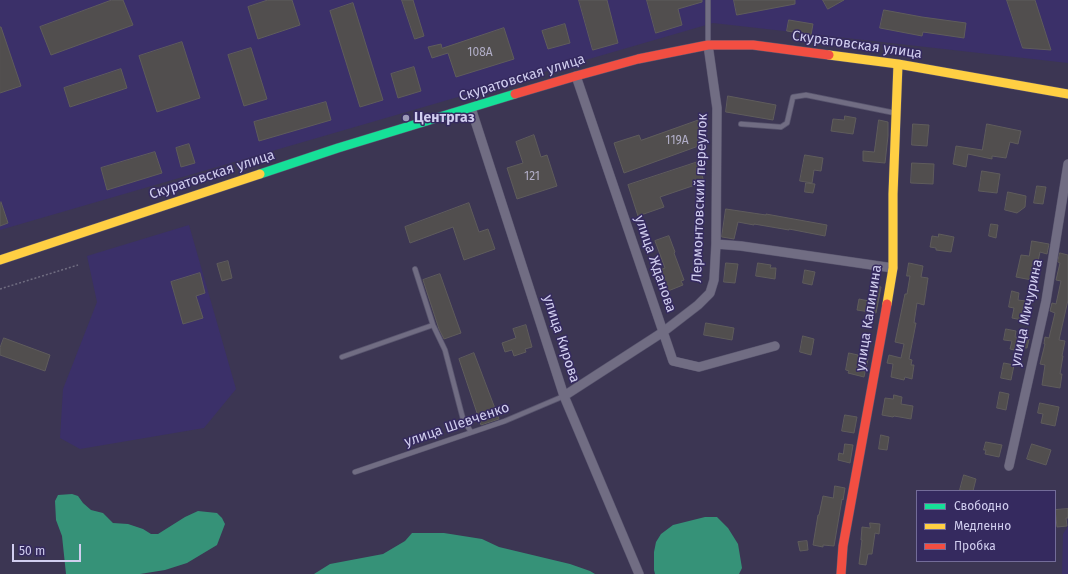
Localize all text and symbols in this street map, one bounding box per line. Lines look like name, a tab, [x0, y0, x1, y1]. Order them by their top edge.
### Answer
street label: Скуратовская улица	[791, 28, 923, 62]
house number: 108А	[467, 46, 493, 60]
street label: Скуратовская улица	[457, 51, 587, 105]
place label: Центргаз	[414, 110, 475, 126]
marker: Центргаз	[401, 113, 411, 123]
street label: Лермонтовский переулок	[689, 113, 711, 283]
house number: 119А	[665, 134, 689, 148]
street label: Скуратовская улица	[147, 147, 277, 203]
house number: 121	[524, 170, 540, 184]
street label: улица Жданова	[631, 213, 679, 315]
street label: улица Мичурина	[1007, 258, 1047, 368]
street label: улица Калинина	[852, 264, 886, 372]
street label: улица Кирова	[539, 293, 583, 385]
street label: улица Шевченко	[402, 399, 512, 451]
legend	[916, 490, 1056, 562]
text: Свободно	[954, 499, 1009, 513]
text: Медленно	[954, 519, 1011, 533]
scale bar	[14, 536, 83, 562]
text: Пробка	[954, 539, 996, 553]
text: 50 m	[19, 544, 45, 558]

